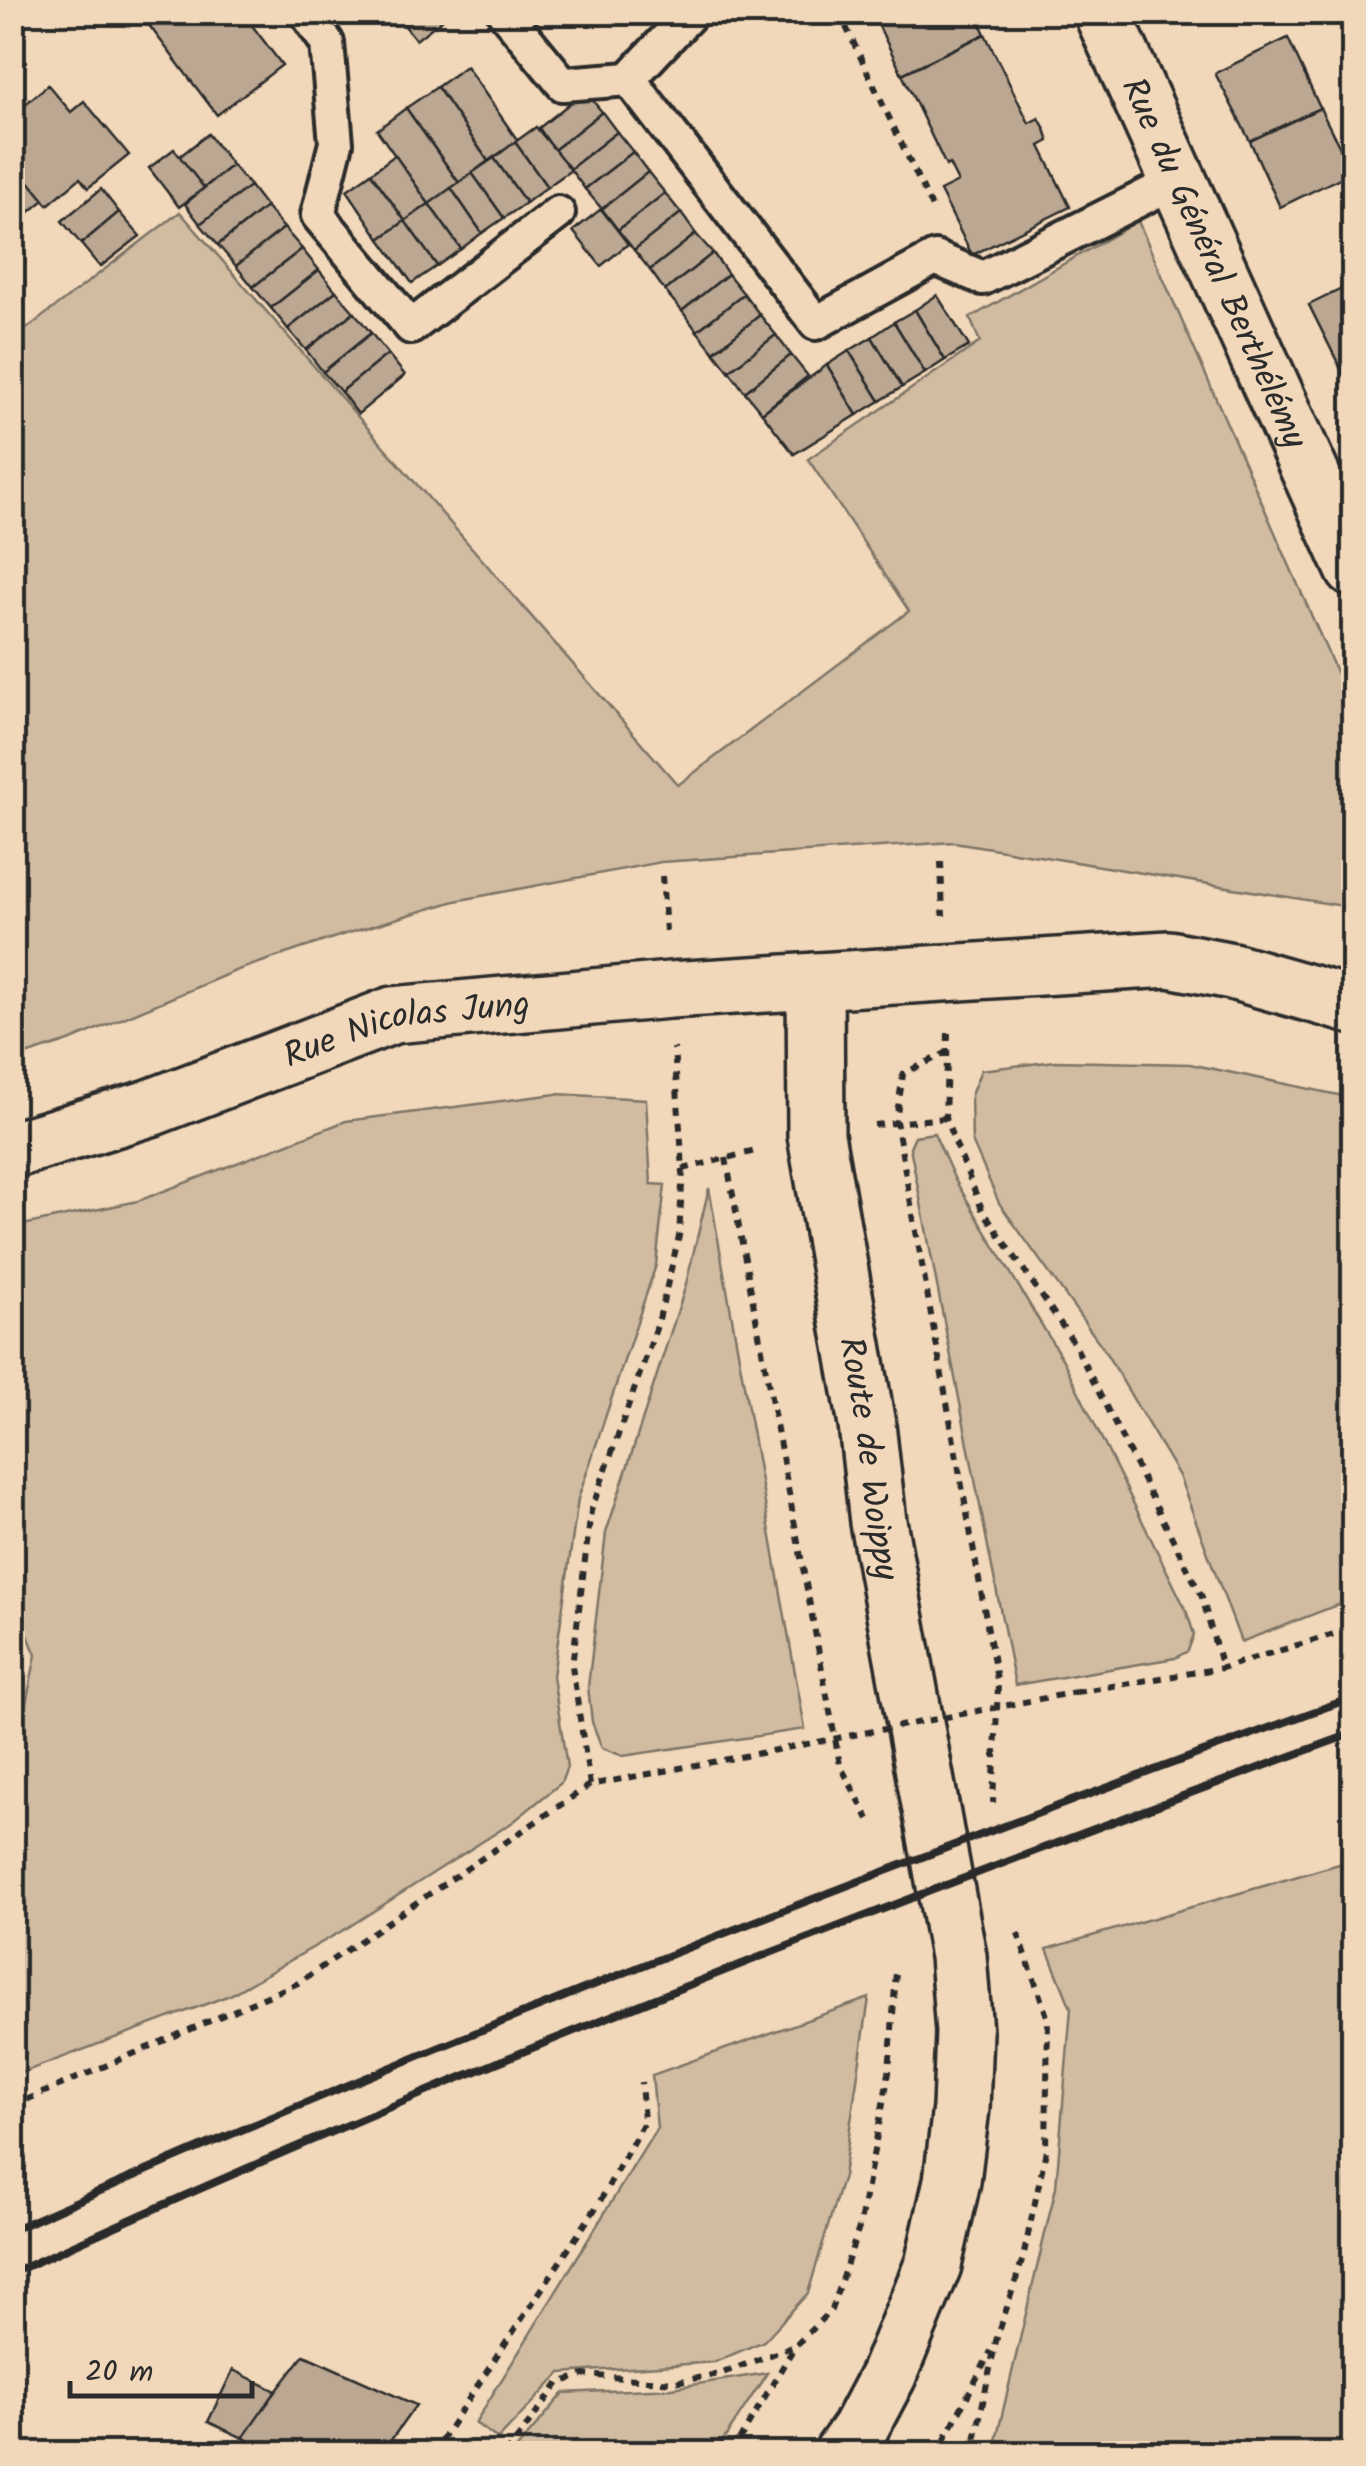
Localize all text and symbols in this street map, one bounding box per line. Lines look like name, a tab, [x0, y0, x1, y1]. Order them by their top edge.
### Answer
street label: Rue du Général Berthélémy	[1104, 69, 1321, 459]
street label: Rue Nicolas Jung	[276, 978, 532, 1085]
street label: Route de Woippy	[821, 1333, 913, 1586]
scale bar	[70, 2336, 252, 2398]
text: 20 m	[85, 2349, 153, 2397]

